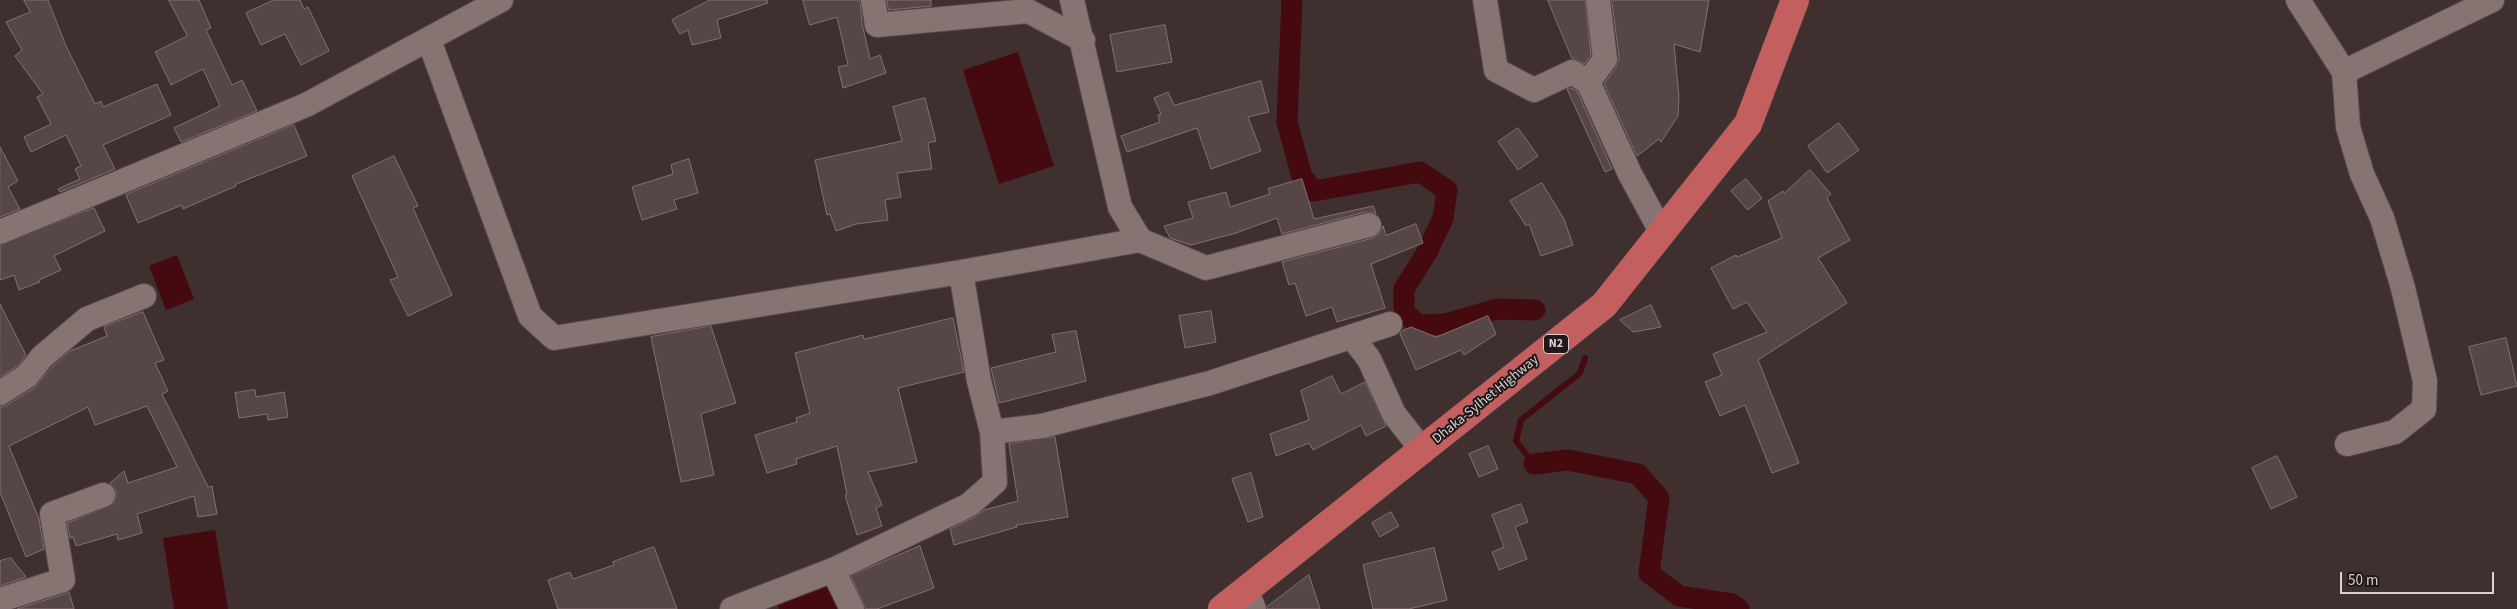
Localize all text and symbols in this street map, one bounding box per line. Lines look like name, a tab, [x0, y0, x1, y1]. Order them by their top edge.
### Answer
road number: N2	[1544, 334, 1568, 354]
street label: Dhaka-Sylhet Highway	[1430, 352, 1542, 448]
scale bar	[2342, 562, 2496, 594]
text: 50 m	[2348, 570, 2378, 591]

